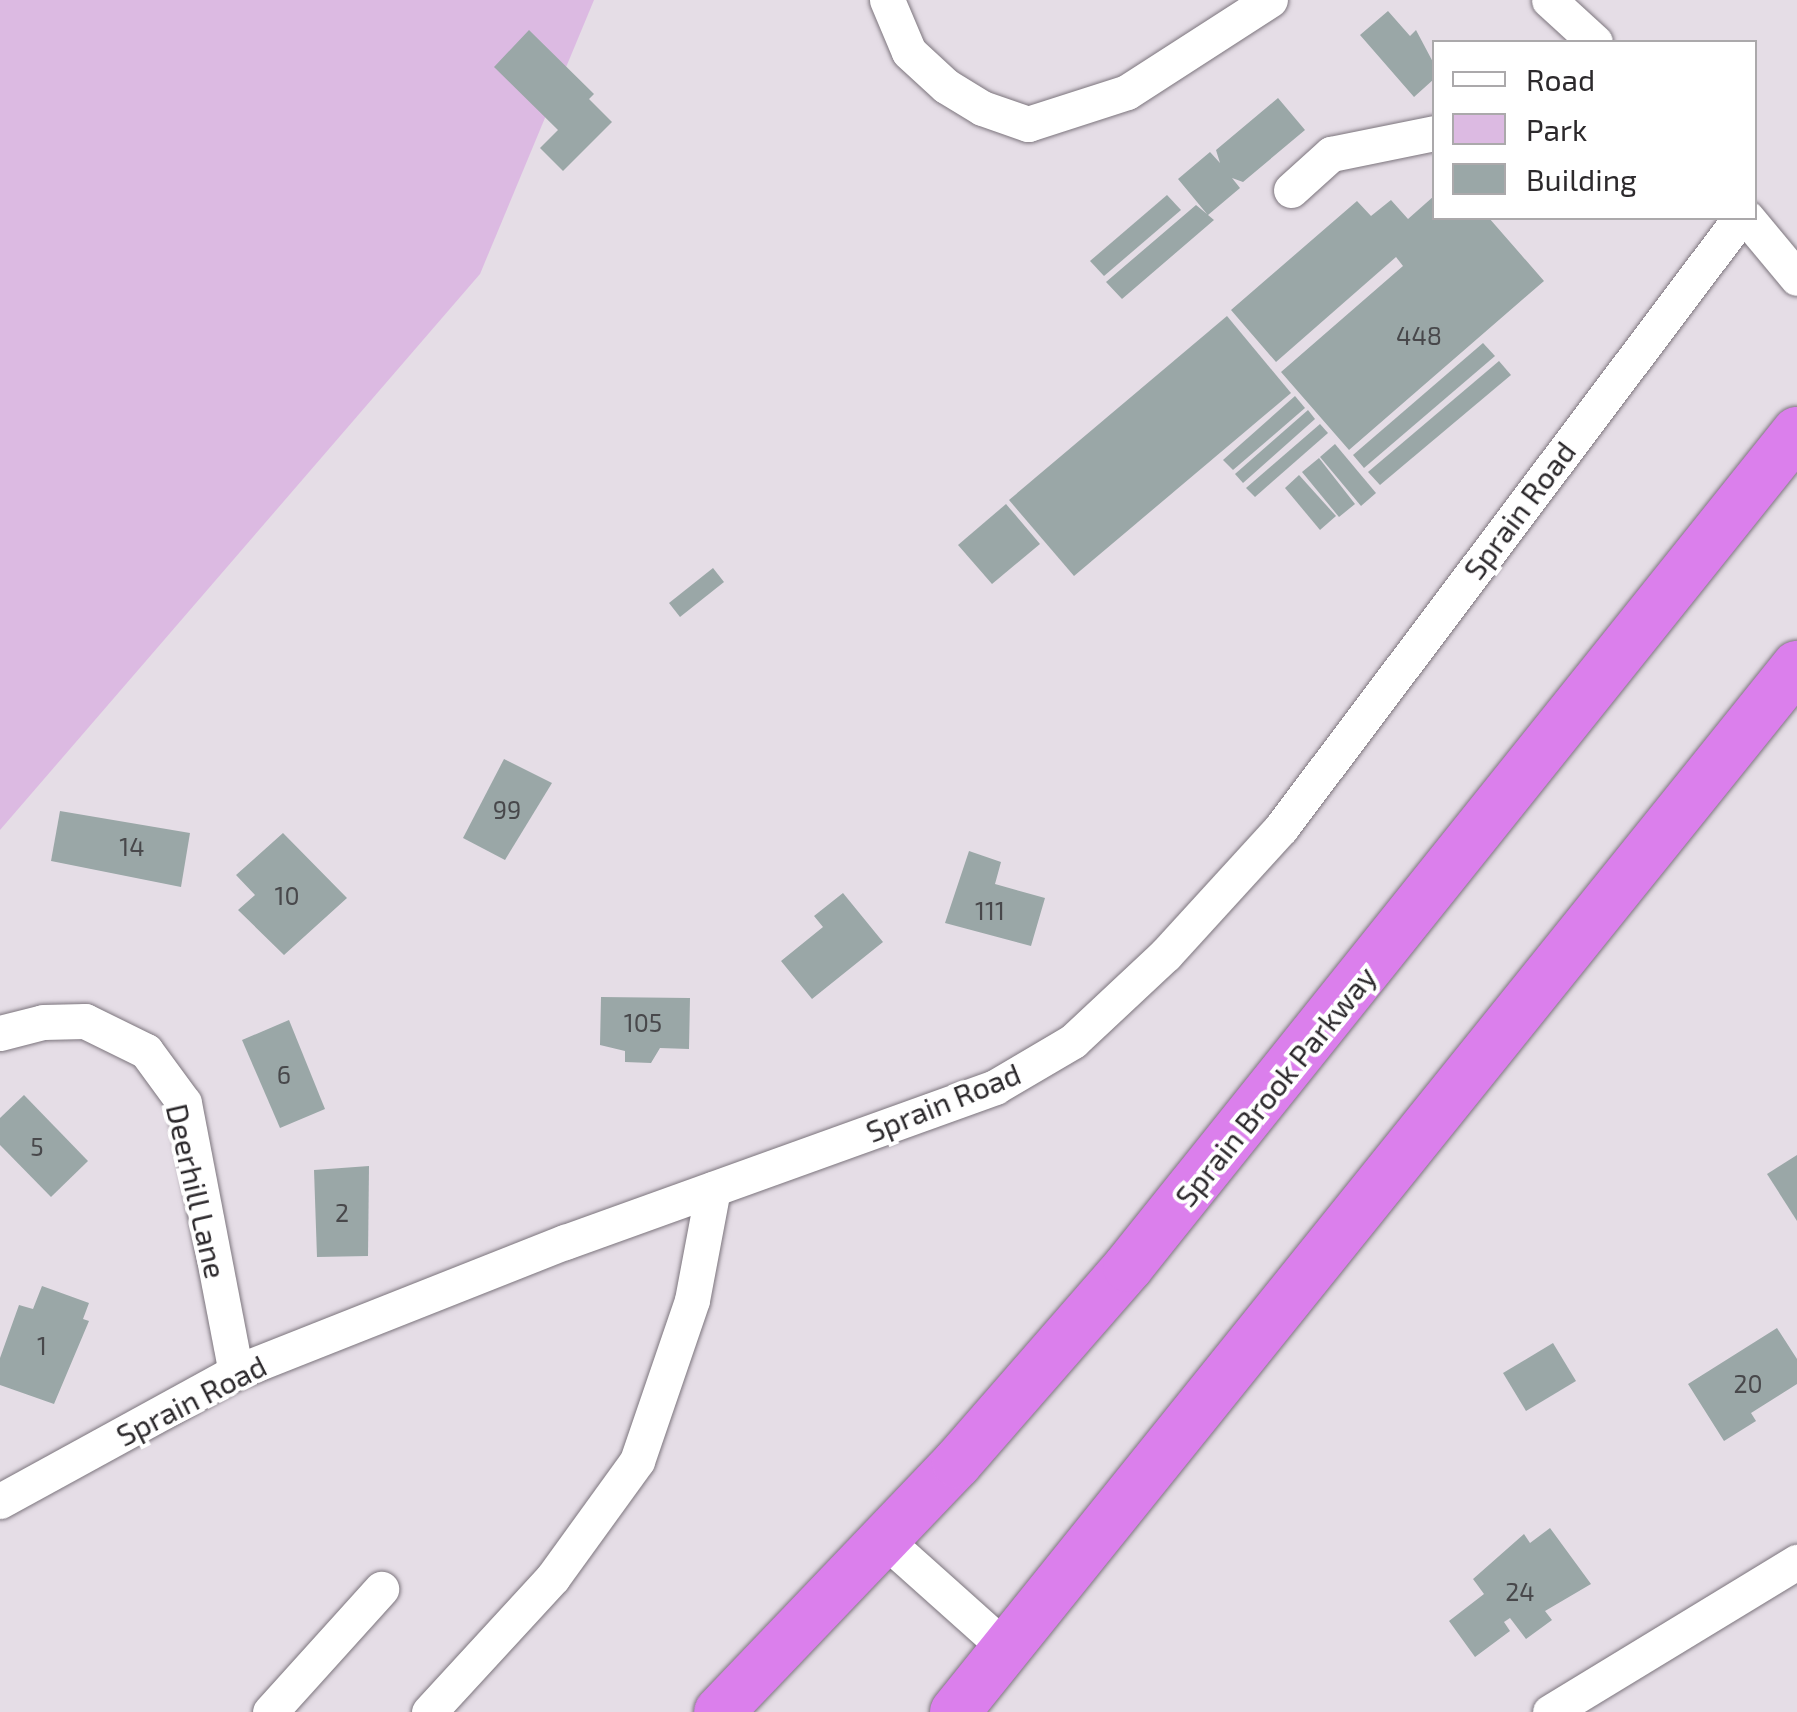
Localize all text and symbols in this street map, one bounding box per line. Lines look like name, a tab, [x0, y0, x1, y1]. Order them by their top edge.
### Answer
legend	[1432, 40, 1757, 220]
text: Road	[1526, 61, 1595, 97]
text: Park	[1526, 111, 1587, 147]
text: Building	[1526, 161, 1637, 197]
house number: 448	[1396, 320, 1442, 350]
street label: Sprain Road	[1455, 434, 1583, 586]
house number: 99	[493, 794, 521, 824]
house number: 14	[119, 831, 145, 861]
house number: 10	[274, 880, 300, 910]
house number: 111	[975, 895, 1005, 925]
street label: Sprain Brook Parkway	[1167, 959, 1383, 1213]
house number: 105	[624, 1007, 662, 1037]
street label: Sprain Road	[861, 1055, 1025, 1149]
house number: 6	[277, 1059, 291, 1089]
street label: Deerhill Lane	[159, 1100, 235, 1282]
house number: 5	[30, 1131, 44, 1161]
house number: 2	[335, 1197, 349, 1227]
house number: 1	[37, 1330, 47, 1360]
street label: Sprain Road	[110, 1347, 272, 1453]
house number: 20	[1733, 1368, 1763, 1398]
house number: 24	[1505, 1576, 1535, 1606]

